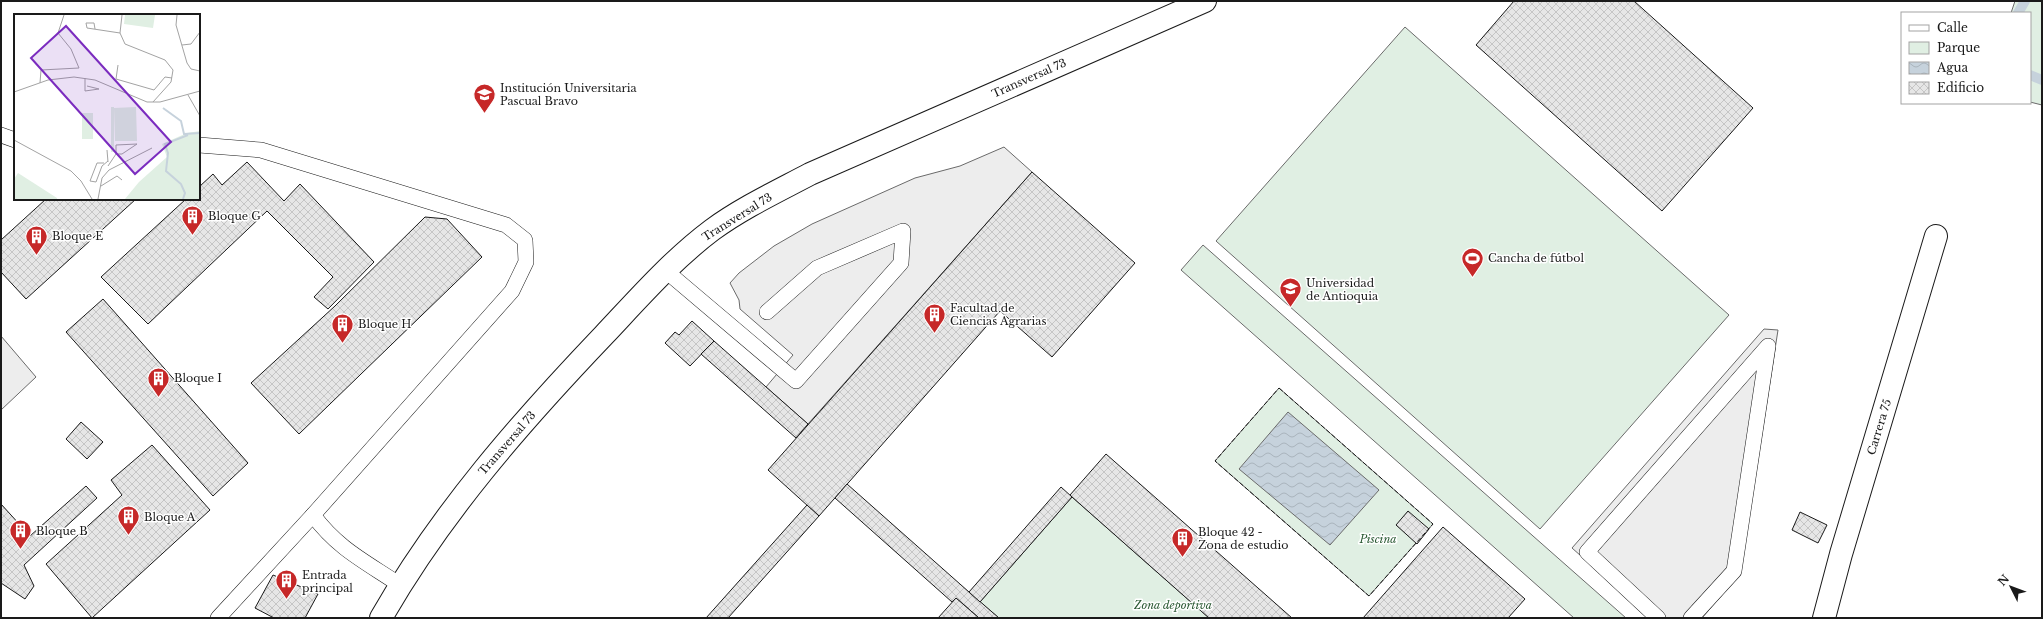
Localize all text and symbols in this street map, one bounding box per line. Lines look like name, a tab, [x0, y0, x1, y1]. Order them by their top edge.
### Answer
legend	[1901, 12, 2031, 104]
inset map	[14, 14, 200, 200]
text: Calle	[1937, 20, 1968, 35]
text: Parque	[1937, 40, 1980, 55]
street label: Transversal 73	[990, 55, 1069, 101]
text: Agua	[1936, 60, 1968, 75]
text: Edificio	[1937, 80, 1984, 95]
school or university icon: Institución Universitaria Pascual Bravo	[471, 81, 497, 114]
place label: Institución Universitaria Pascual Bravo	[500, 81, 638, 108]
street label: Transversal 73	[699, 190, 775, 244]
building icon: Bloque G	[180, 203, 206, 236]
place label: Bloque G	[208, 209, 261, 223]
building icon: Bloque E	[24, 223, 50, 256]
place label: Bloque E	[52, 229, 103, 243]
sports icon: Cancha de fútbol	[1459, 245, 1485, 278]
place label: Cancha de fútbol	[1488, 251, 1584, 265]
school or university icon: Universidad de Antioquia	[1277, 276, 1303, 309]
place label: Universidad de Antioquia	[1306, 276, 1379, 303]
building icon: Facultad de Ciencias Agrarias	[921, 301, 947, 334]
place label: Facultad de Ciencias Agrarias	[950, 301, 1046, 328]
building icon: Bloque H	[329, 311, 355, 344]
place label: Bloque H	[358, 317, 411, 331]
building icon: Bloque I	[145, 365, 171, 398]
place label: Bloque I	[174, 371, 222, 385]
street label: Carrera 75	[1864, 397, 1894, 457]
street label: Transversal 73	[475, 408, 539, 478]
building icon: Bloque A	[115, 504, 141, 537]
place label: Bloque A	[144, 510, 196, 524]
building icon: Bloque B	[7, 518, 33, 551]
place label: Bloque B	[36, 524, 88, 538]
building icon: Bloque 42 - Zona de estudio	[1169, 525, 1195, 558]
place label: Bloque 42 - Zona de estudio	[1198, 525, 1288, 552]
park label: Piscina	[1358, 532, 1397, 546]
north arrow	[1991, 567, 2031, 607]
building icon: Entrada principal	[273, 568, 299, 601]
place label: Entrada principal	[302, 568, 353, 595]
text: N	[1995, 571, 2013, 589]
park label: Zona deportiva	[1133, 598, 1212, 612]

